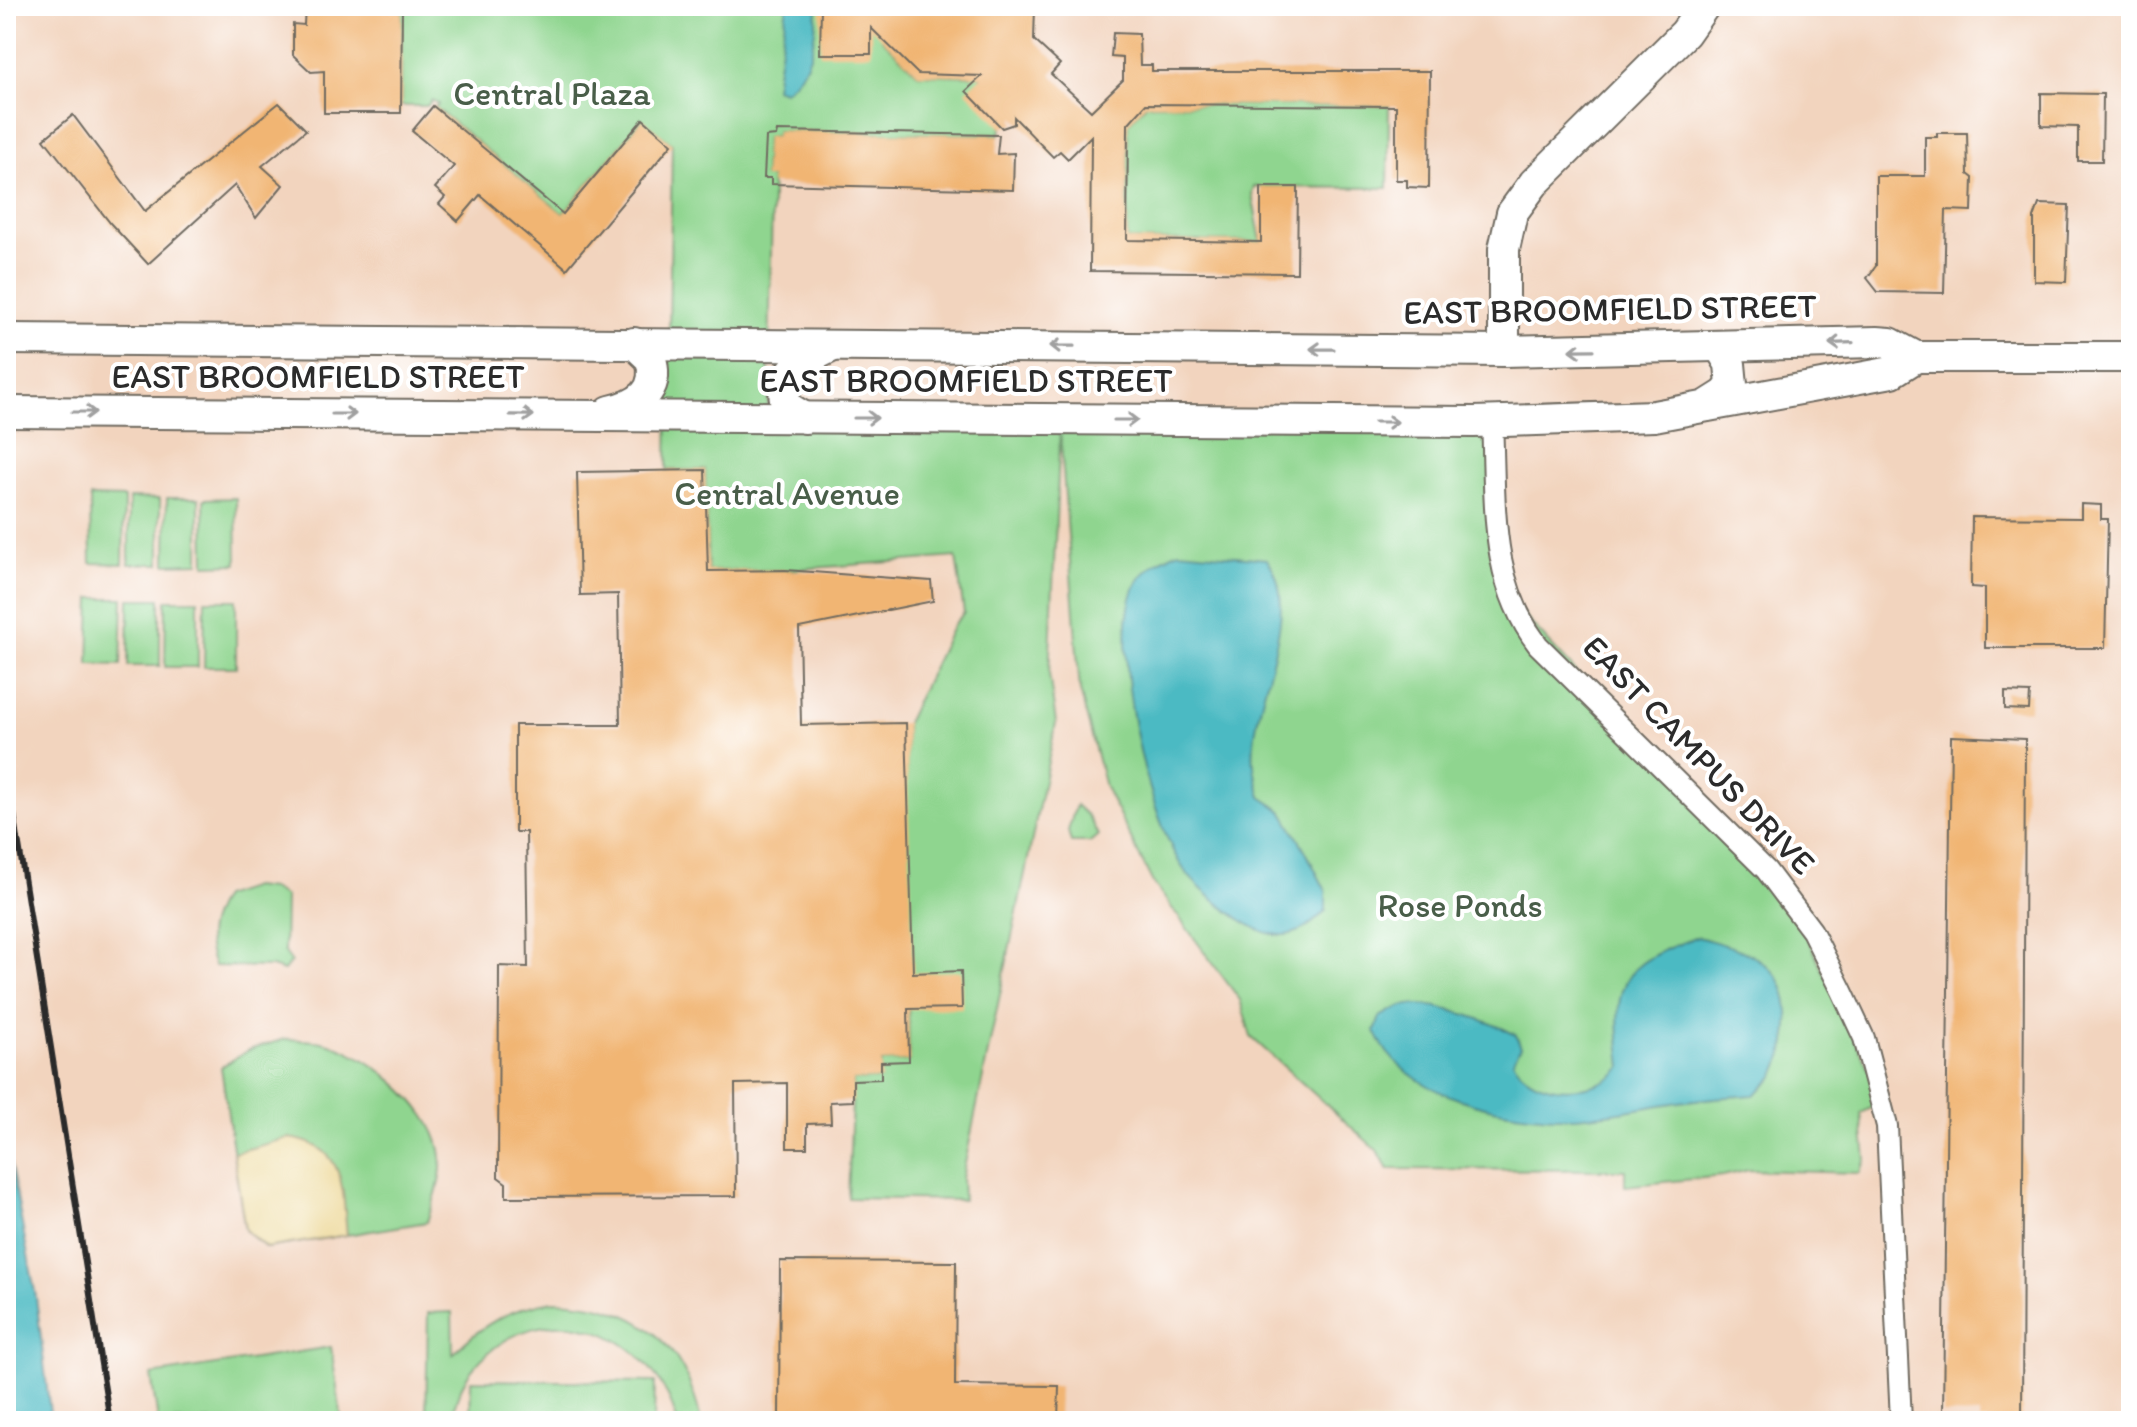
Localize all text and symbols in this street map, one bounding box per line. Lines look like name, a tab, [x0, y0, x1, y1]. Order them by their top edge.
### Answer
park label: Central Plaza	[453, 73, 651, 114]
street label: EAST BROOMFIELD STREET	[1403, 285, 1817, 333]
one-way arrow	[1829, 336, 1855, 351]
one-way arrow	[1049, 339, 1076, 354]
one-way arrow	[1309, 342, 1336, 357]
one-way arrow	[1569, 342, 1596, 358]
street label: EAST BROOMFIELD STREET	[111, 356, 525, 397]
street label: EAST BROOMFIELD STREET	[759, 360, 1173, 401]
one-way arrow	[70, 404, 97, 420]
one-way arrow	[330, 406, 357, 422]
one-way arrow	[508, 407, 535, 423]
one-way arrow	[852, 410, 879, 426]
one-way arrow	[1112, 412, 1139, 428]
one-way arrow	[1372, 414, 1399, 429]
park label: Central Avenue	[674, 473, 900, 514]
street label: EAST CAMPUS DRIVE	[1574, 627, 1824, 883]
park label: Rose Ponds	[1377, 885, 1543, 926]

